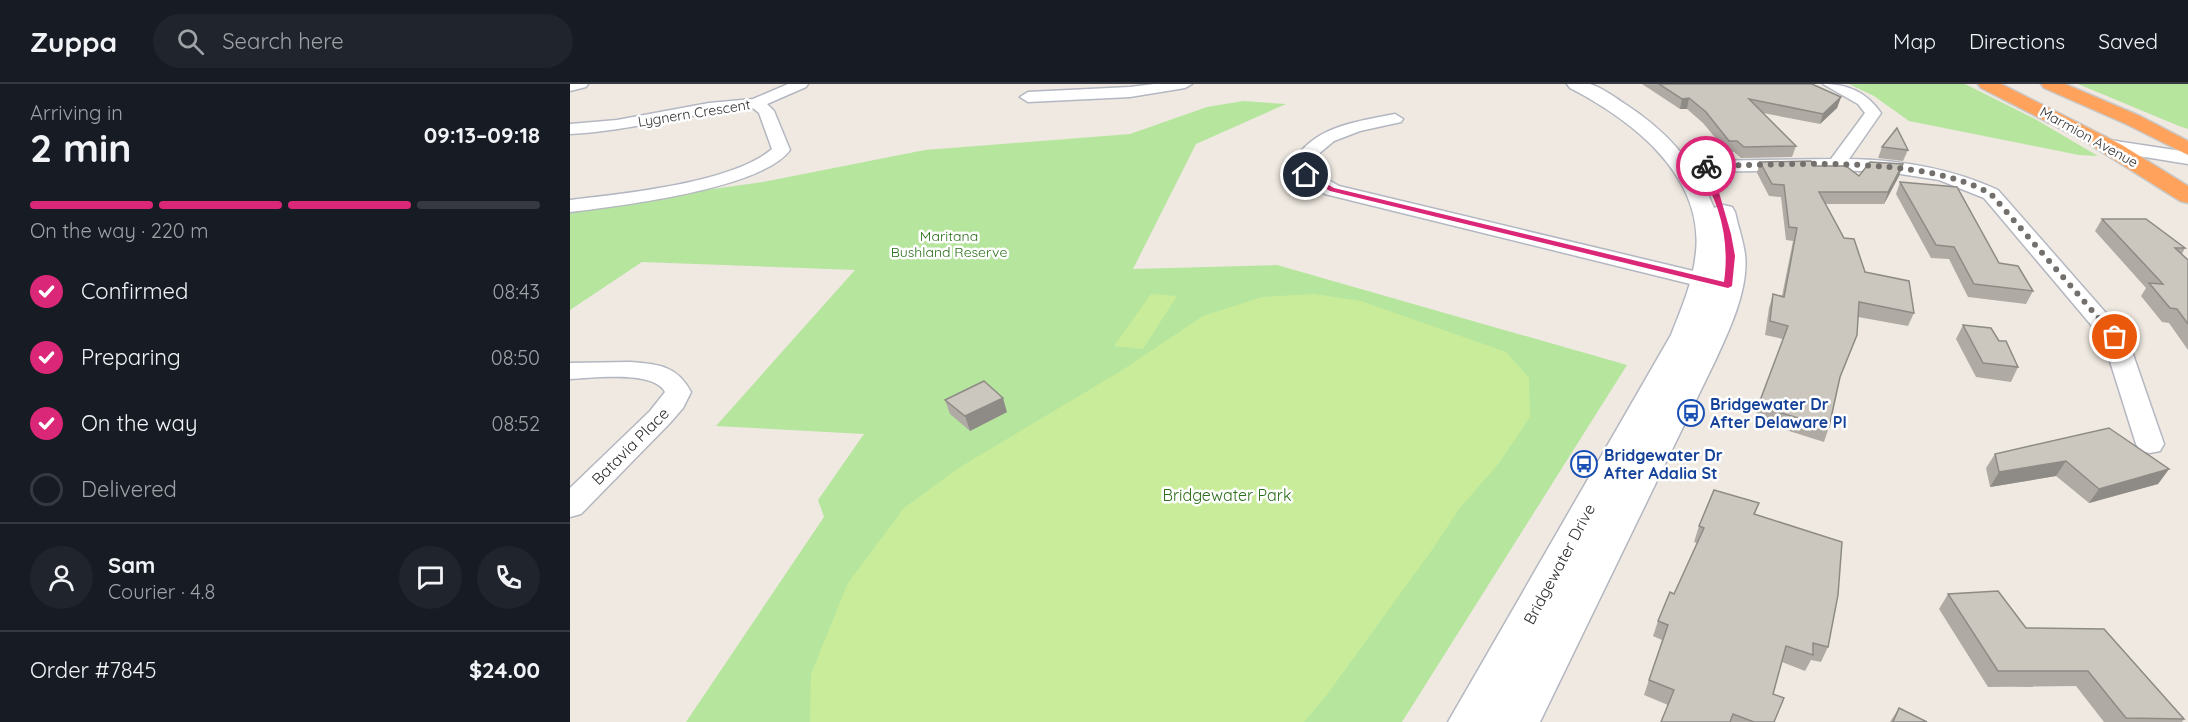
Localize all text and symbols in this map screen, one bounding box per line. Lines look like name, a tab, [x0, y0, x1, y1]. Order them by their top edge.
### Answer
search box	[153, 14, 573, 68]
text: Zuppa	[30, 24, 117, 59]
icon: search	[174, 25, 207, 58]
text: Search here	[222, 27, 344, 55]
text: Map	[1893, 28, 1936, 54]
text: Directions	[1969, 28, 2065, 54]
text: Saved	[2098, 28, 2158, 54]
street label: Lygnern Crescent	[636, 95, 752, 131]
text: Arriving in	[30, 100, 123, 125]
street label: Marmion Avenue	[2037, 103, 2141, 171]
text: 09:13–09:18	[424, 121, 540, 149]
text: 2 min	[30, 123, 132, 172]
courier	[1676, 136, 1736, 196]
pin	[1280, 149, 1331, 200]
icon: bike	[1690, 150, 1723, 183]
icon: home	[1289, 158, 1322, 191]
text: On the way · 220 m	[30, 218, 208, 243]
park label: Maritana Bushland Reserve	[891, 227, 1007, 261]
icon: check	[30, 275, 63, 308]
text: Confirmed	[81, 277, 188, 305]
text: 08:43	[493, 279, 540, 304]
pin	[2089, 311, 2140, 362]
icon: bag	[2098, 320, 2131, 353]
icon: check	[30, 341, 63, 374]
text: Preparing	[81, 343, 181, 371]
text: 08:50	[491, 345, 540, 370]
place label: Bridgewater Dr After Delaware Pl	[1710, 394, 1847, 432]
bus stop icon: Bridgewater Dr After Delaware Pl	[1676, 398, 1706, 428]
street label: Batavia Place	[587, 403, 673, 489]
icon: check	[30, 407, 63, 440]
text: On the way	[81, 409, 197, 437]
text: 08:52	[492, 411, 540, 436]
place label: Bridgewater Dr After Adalia St	[1604, 445, 1723, 483]
bus stop icon: Bridgewater Dr After Adalia St	[1569, 449, 1599, 479]
text: Delivered	[81, 475, 177, 503]
park label: Bridgewater Park	[1163, 485, 1291, 505]
street label: Bridgewater Drive	[1519, 500, 1599, 628]
button: person	[30, 546, 93, 609]
button: chat	[399, 546, 462, 609]
button: phone	[477, 546, 540, 609]
text: Sam	[108, 551, 155, 579]
text: Courier · 4.8	[108, 579, 215, 604]
text: Order #7845	[30, 656, 156, 684]
text: $24.00	[469, 656, 540, 684]

